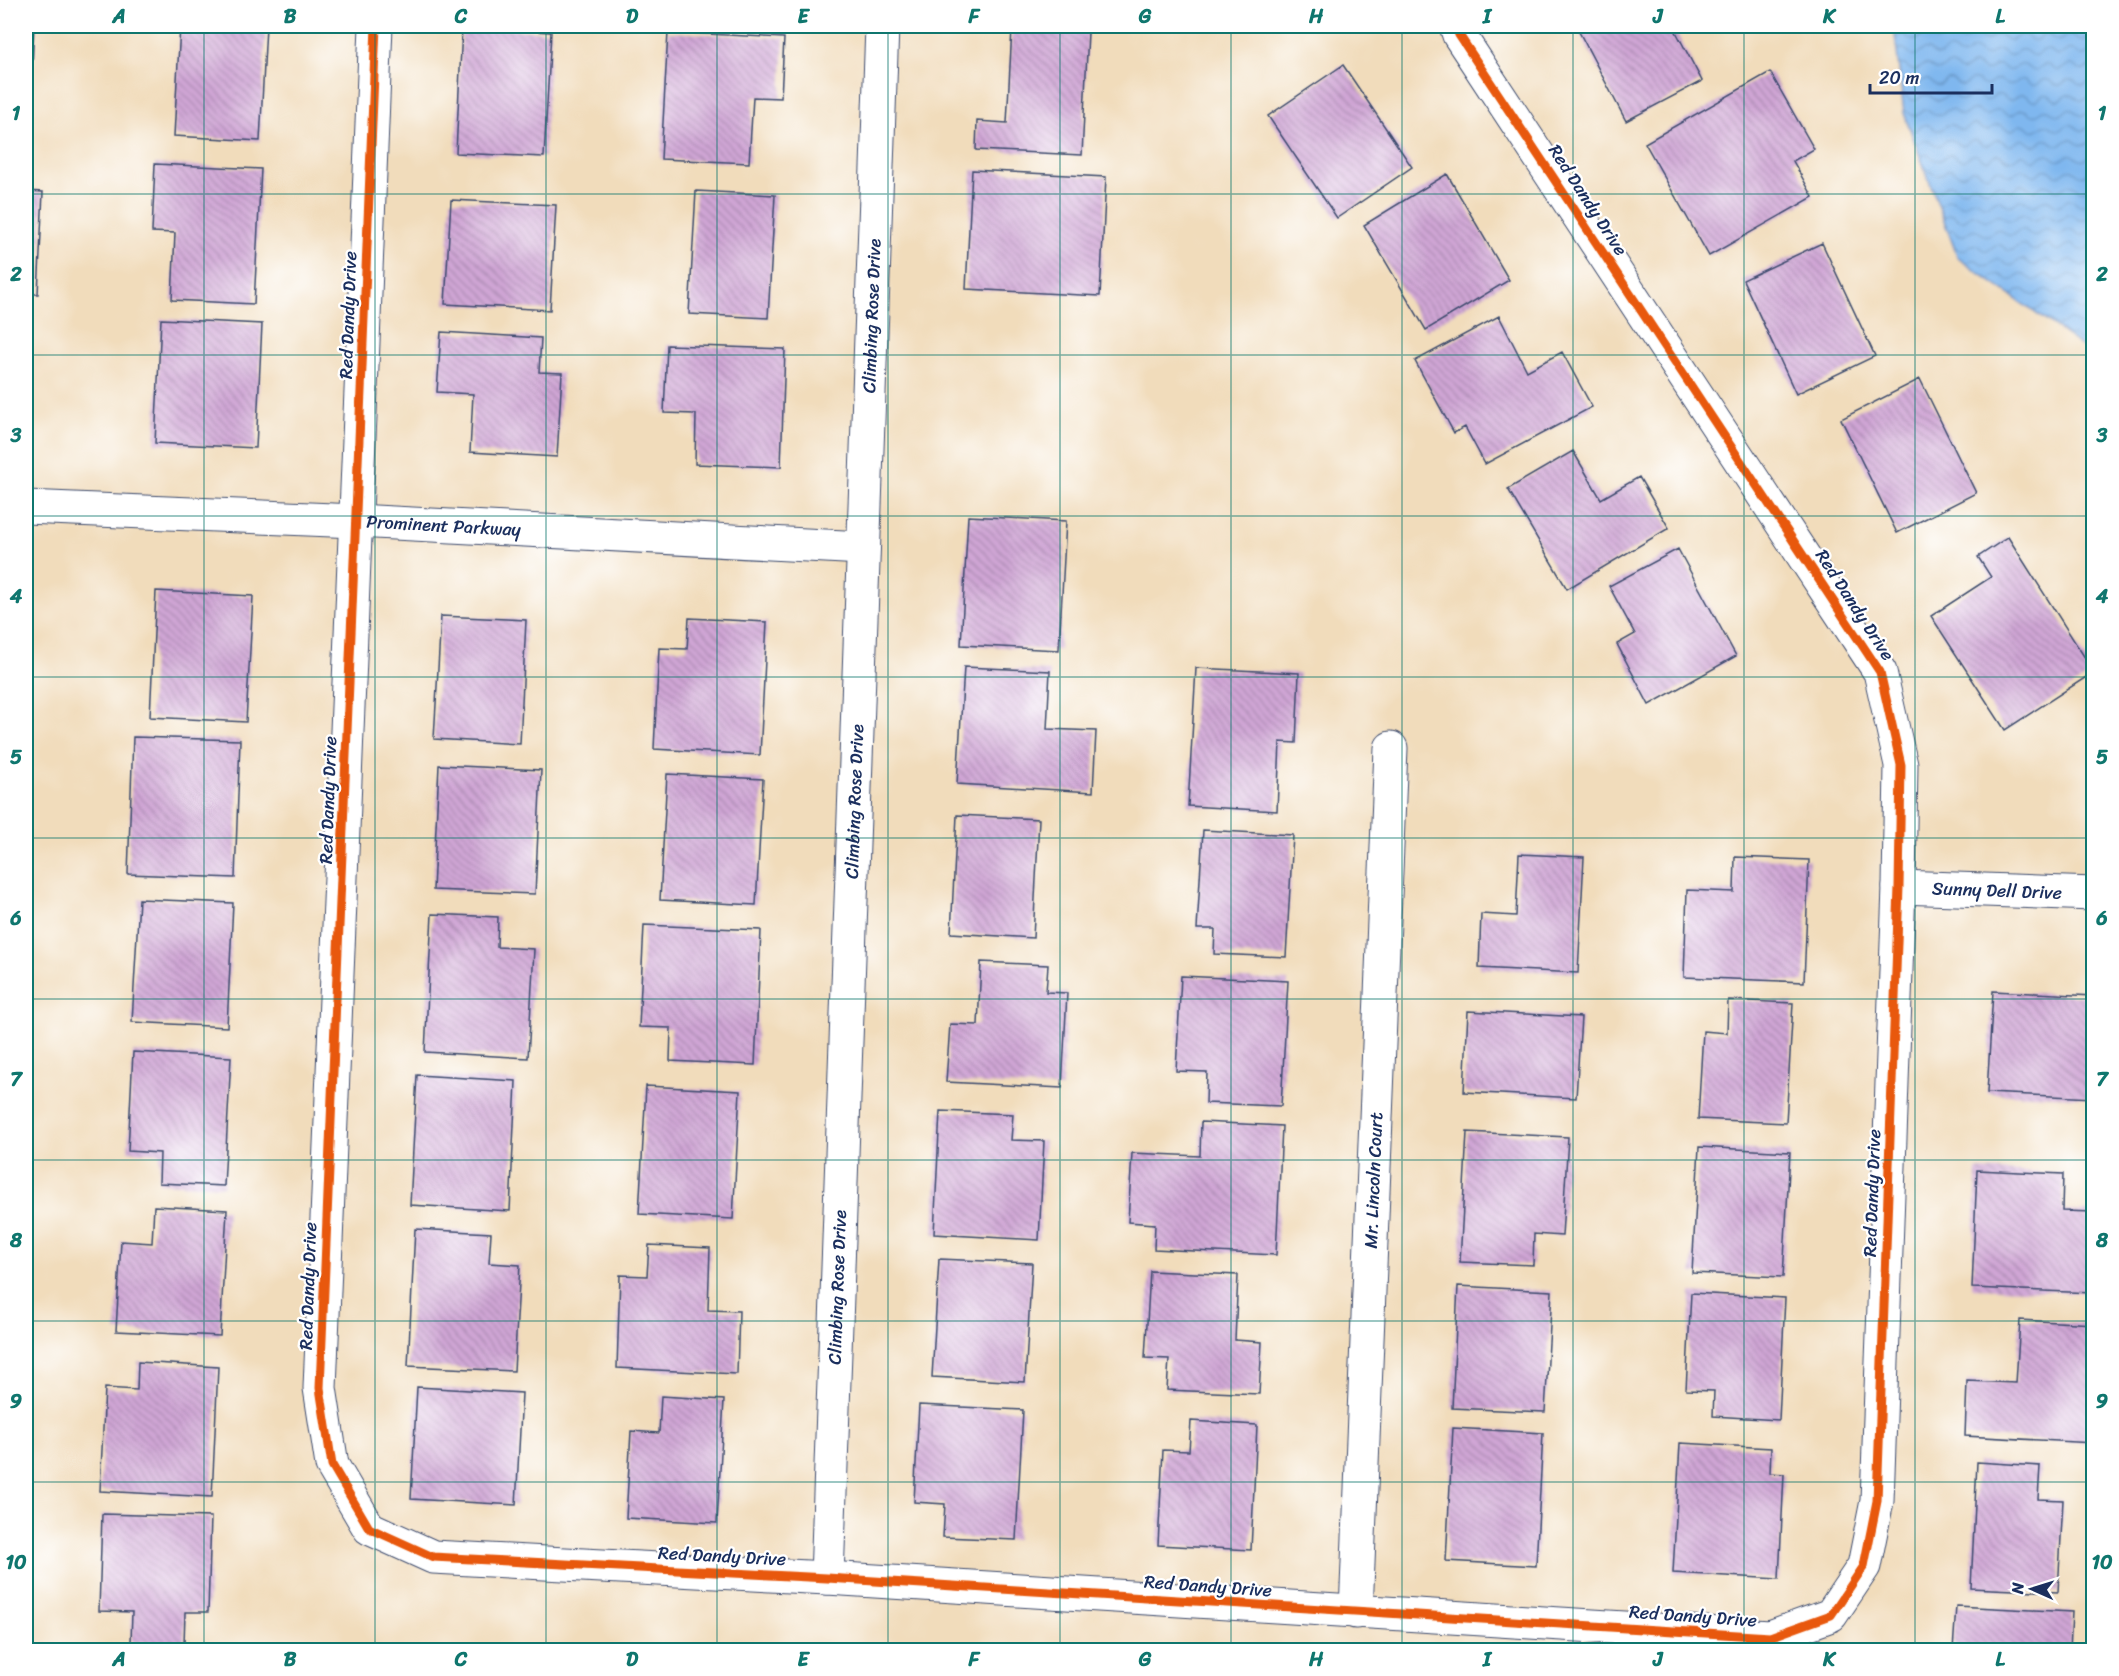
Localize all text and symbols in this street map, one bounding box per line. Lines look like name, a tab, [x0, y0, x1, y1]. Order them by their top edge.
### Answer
text: A	[111, 0, 126, 34]
text: B	[284, 0, 297, 34]
text: C	[454, 0, 468, 34]
text: D	[626, 0, 639, 34]
text: E	[797, 0, 810, 34]
text: F	[968, 0, 981, 34]
text: G	[1138, 0, 1152, 34]
text: H	[1308, 0, 1324, 34]
text: I	[1482, 0, 1493, 34]
text: J	[1652, 0, 1664, 34]
text: K	[1822, 0, 1837, 34]
text: L	[1995, 0, 2005, 34]
scale bar	[1870, 57, 1992, 95]
text: 20 m	[1879, 62, 1919, 94]
text: 1	[12, 96, 21, 131]
text: 1	[2098, 96, 2107, 131]
street label: Red Dandy Drive	[1540, 138, 1636, 262]
street label: Climbing Rose Drive	[853, 238, 890, 394]
street label: Red Dandy Drive	[330, 250, 366, 380]
text: 2	[9, 257, 22, 292]
text: 2	[2095, 257, 2108, 292]
text: 3	[10, 418, 22, 453]
text: 3	[2096, 418, 2108, 453]
street label: Prominent Parkway	[366, 506, 522, 546]
street label: Red Dandy Drive	[1807, 543, 1903, 667]
text: 4	[9, 579, 23, 614]
text: 4	[2095, 579, 2109, 614]
street label: Climbing Rose Drive	[836, 723, 873, 879]
street label: Red Dandy Drive	[310, 735, 346, 865]
text: 5	[10, 740, 22, 775]
text: 5	[2096, 740, 2108, 775]
street label: Sunny Dell Drive	[1931, 872, 2062, 909]
text: 6	[9, 901, 22, 936]
text: 6	[2095, 901, 2108, 936]
text: 7	[10, 1062, 23, 1097]
text: 7	[2096, 1062, 2109, 1097]
street label: Mr. Lincoln Court	[1355, 1111, 1392, 1249]
street label: Red Dandy Drive	[1854, 1128, 1890, 1258]
street label: Climbing Rose Drive	[819, 1209, 856, 1365]
street label: Red Dandy Drive	[290, 1221, 326, 1351]
text: 8	[9, 1223, 23, 1258]
text: 8	[2095, 1223, 2109, 1258]
text: 9	[10, 1384, 22, 1419]
text: 9	[2096, 1384, 2108, 1419]
street label: Red Dandy Drive	[657, 1537, 787, 1575]
text: 10	[5, 1545, 27, 1580]
text: 10	[2091, 1545, 2113, 1580]
north arrow	[2002, 1559, 2062, 1619]
street label: Red Dandy Drive	[1143, 1566, 1273, 1606]
text: N	[2003, 1581, 2032, 1596]
street label: Red Dandy Drive	[1628, 1596, 1758, 1636]
text: A	[111, 1642, 126, 1676]
text: B	[284, 1642, 297, 1676]
text: C	[454, 1642, 468, 1676]
text: D	[626, 1642, 639, 1676]
text: E	[797, 1642, 810, 1676]
text: F	[968, 1642, 981, 1676]
text: G	[1138, 1642, 1152, 1676]
text: H	[1308, 1642, 1324, 1676]
text: I	[1482, 1642, 1493, 1676]
text: J	[1652, 1642, 1664, 1676]
text: K	[1822, 1642, 1837, 1676]
text: L	[1995, 1642, 2005, 1676]

